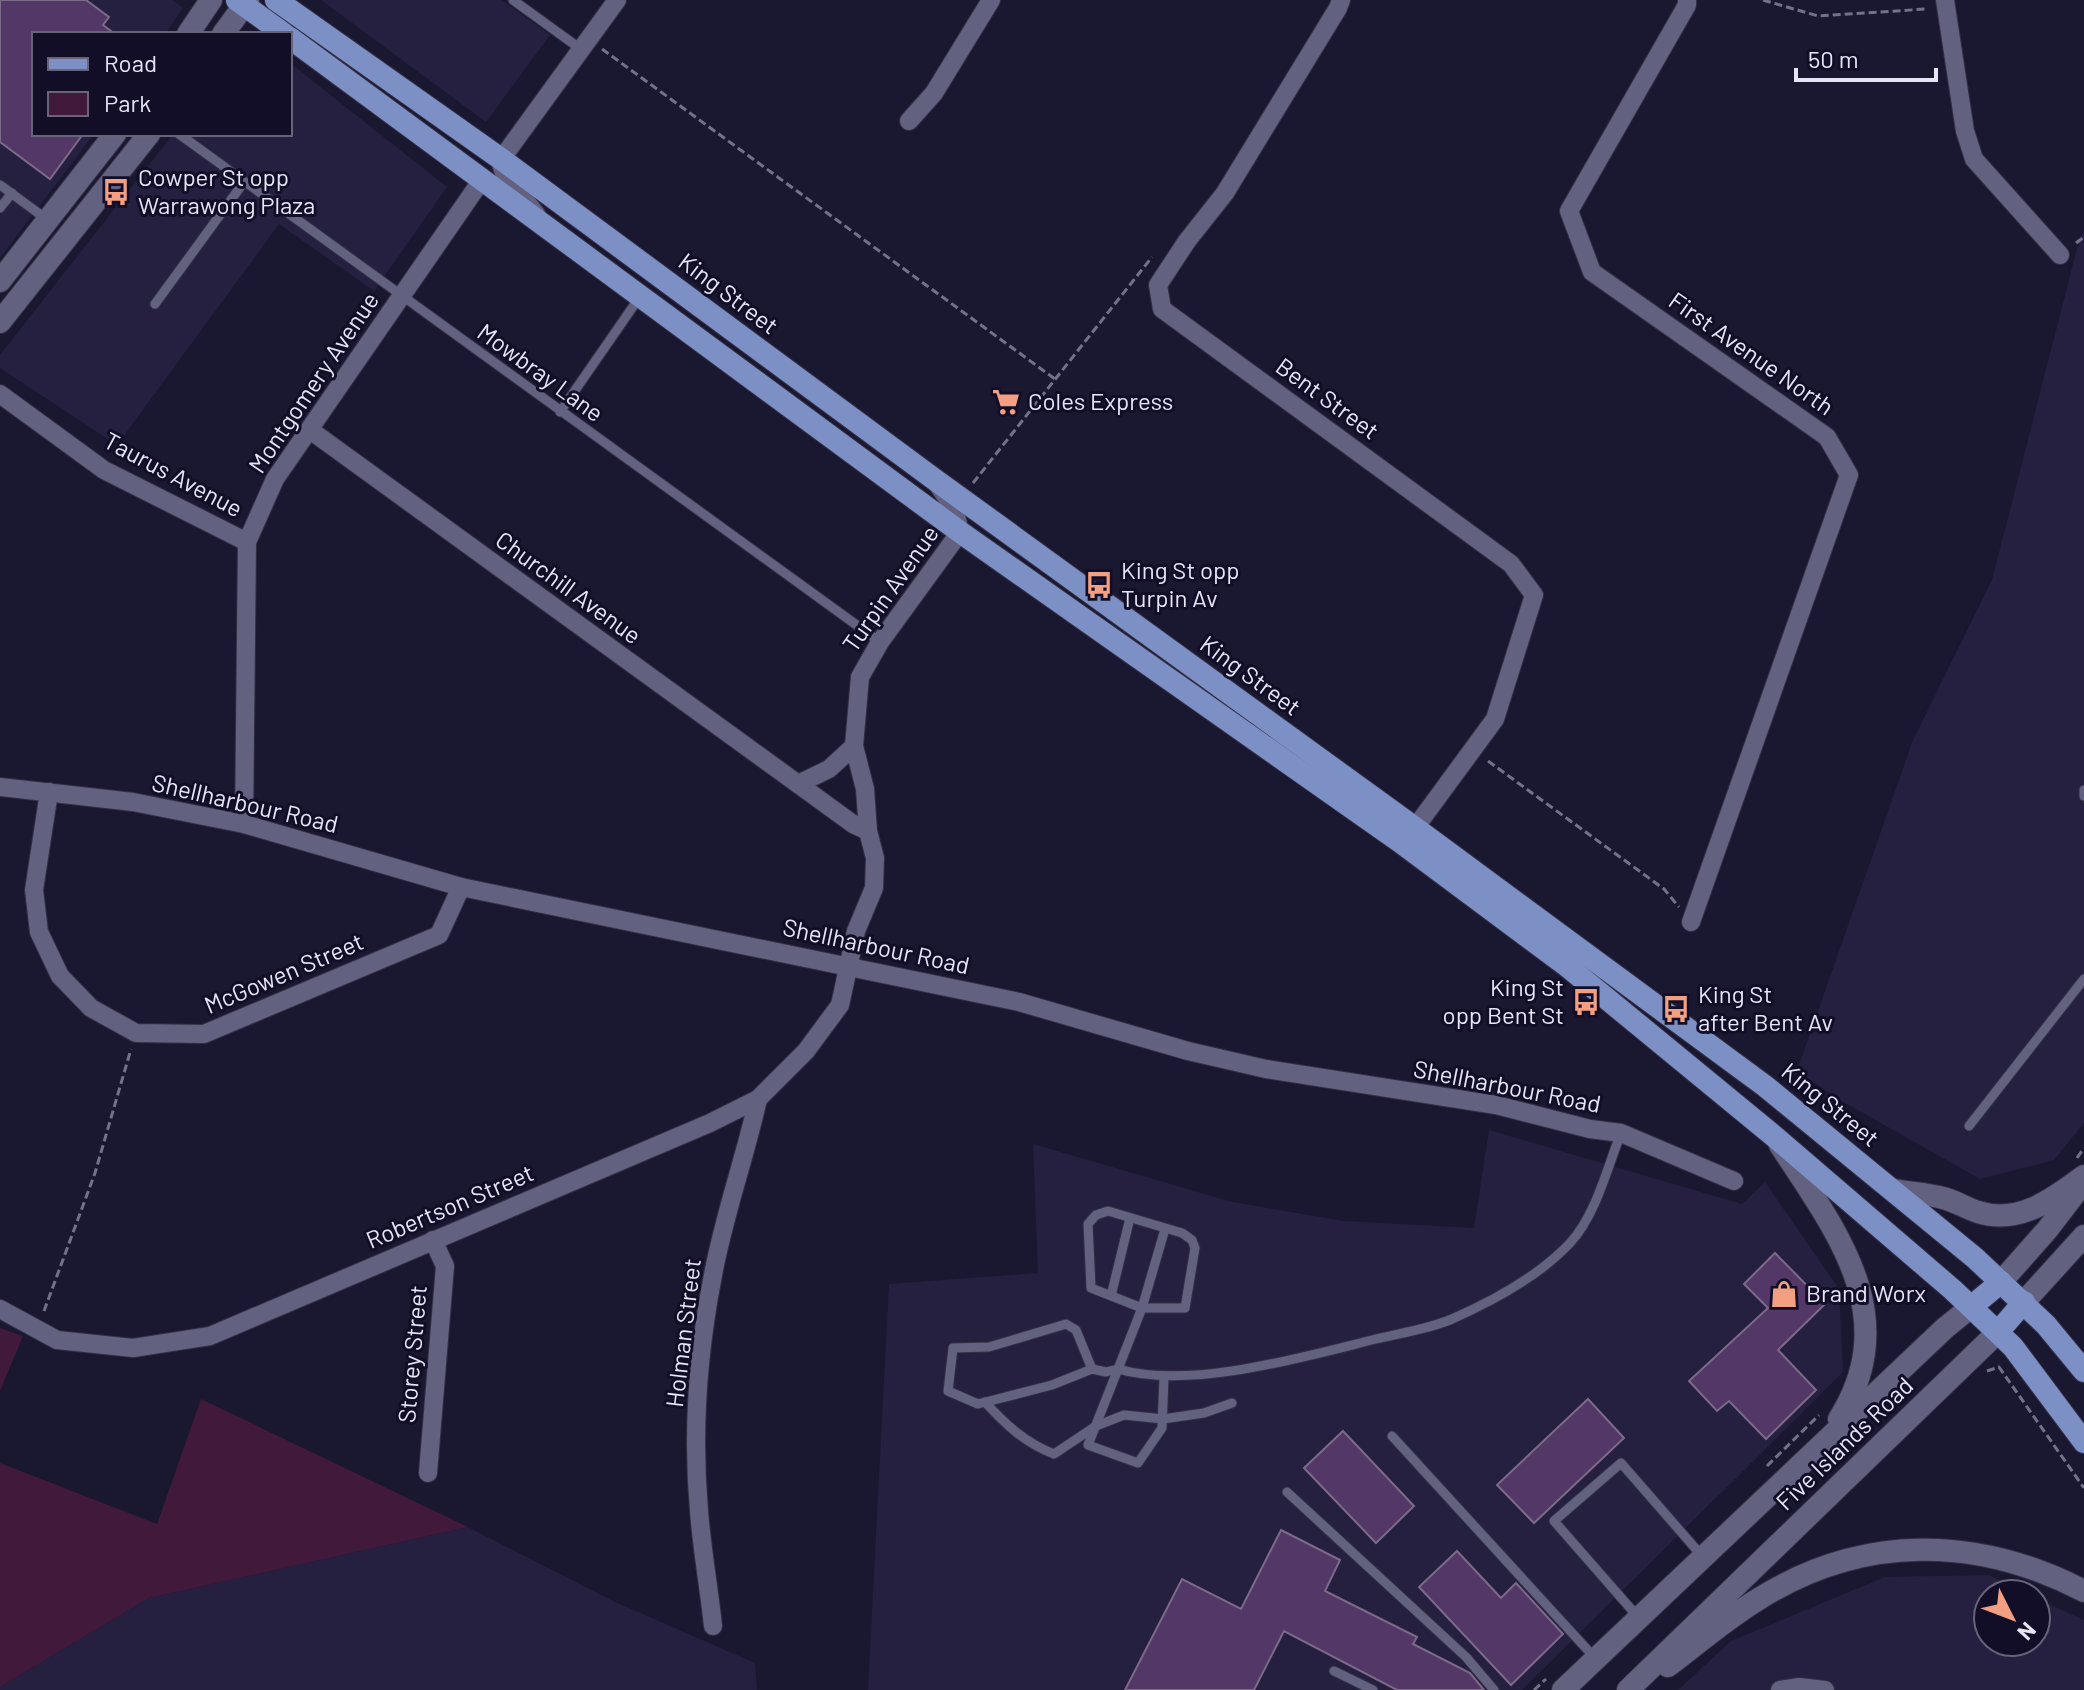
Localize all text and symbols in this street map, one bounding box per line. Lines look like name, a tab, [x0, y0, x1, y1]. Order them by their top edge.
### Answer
legend	[32, 32, 292, 136]
scale bar	[1796, 32, 1936, 82]
text: 50 m	[1808, 44, 1859, 73]
text: Road	[104, 48, 157, 77]
text: Park	[104, 88, 151, 117]
place label: Cowper St opp Warrawong Plaza	[138, 162, 315, 219]
bus stop icon: Cowper St opp Warrawong Plaza	[101, 177, 131, 207]
street label: King Street	[673, 246, 784, 340]
street label: First Avenue North	[1664, 285, 1840, 420]
street label: Montgomery Avenue	[242, 286, 384, 478]
street label: Mowbray Lane	[472, 316, 609, 427]
street label: Bent Street	[1271, 351, 1385, 445]
place label: Coles Express	[1028, 386, 1173, 415]
supermarket icon: Coles Express	[991, 387, 1021, 417]
street label: Taurus Avenue	[100, 425, 248, 522]
street label: Turpin Avenue	[836, 519, 944, 657]
street label: Churchill Avenue	[491, 524, 647, 649]
place label: King St opp Turpin Av	[1121, 555, 1240, 612]
bus stop icon: King St opp Turpin Av	[1084, 570, 1114, 600]
street label: King Street	[1195, 629, 1307, 721]
street label: Shellharbour Road	[149, 767, 341, 838]
street label: Shellharbour Road	[780, 912, 972, 979]
street label: McGowen Street	[200, 926, 367, 1019]
place label: King St opp Bent St	[1443, 972, 1564, 1029]
place label: King St after Bent Av	[1698, 979, 1833, 1036]
bus stop icon: King St opp Bent St	[1571, 987, 1601, 1017]
bus stop icon: King St after Bent Av	[1661, 994, 1691, 1024]
street label: Shellharbour Road	[1411, 1053, 1603, 1118]
street label: King Street	[1776, 1056, 1885, 1152]
street label: Robertson Street	[361, 1157, 538, 1254]
street label: Holman Street	[659, 1257, 706, 1409]
place label: Brand Worx	[1806, 1278, 1926, 1307]
shop icon: Brand Worx	[1769, 1279, 1799, 1309]
street label: Storey Street	[391, 1284, 432, 1424]
street label: Five Islands Road	[1769, 1370, 1918, 1516]
north arrow	[1972, 1578, 2052, 1658]
text: N	[2013, 1618, 2042, 1646]

